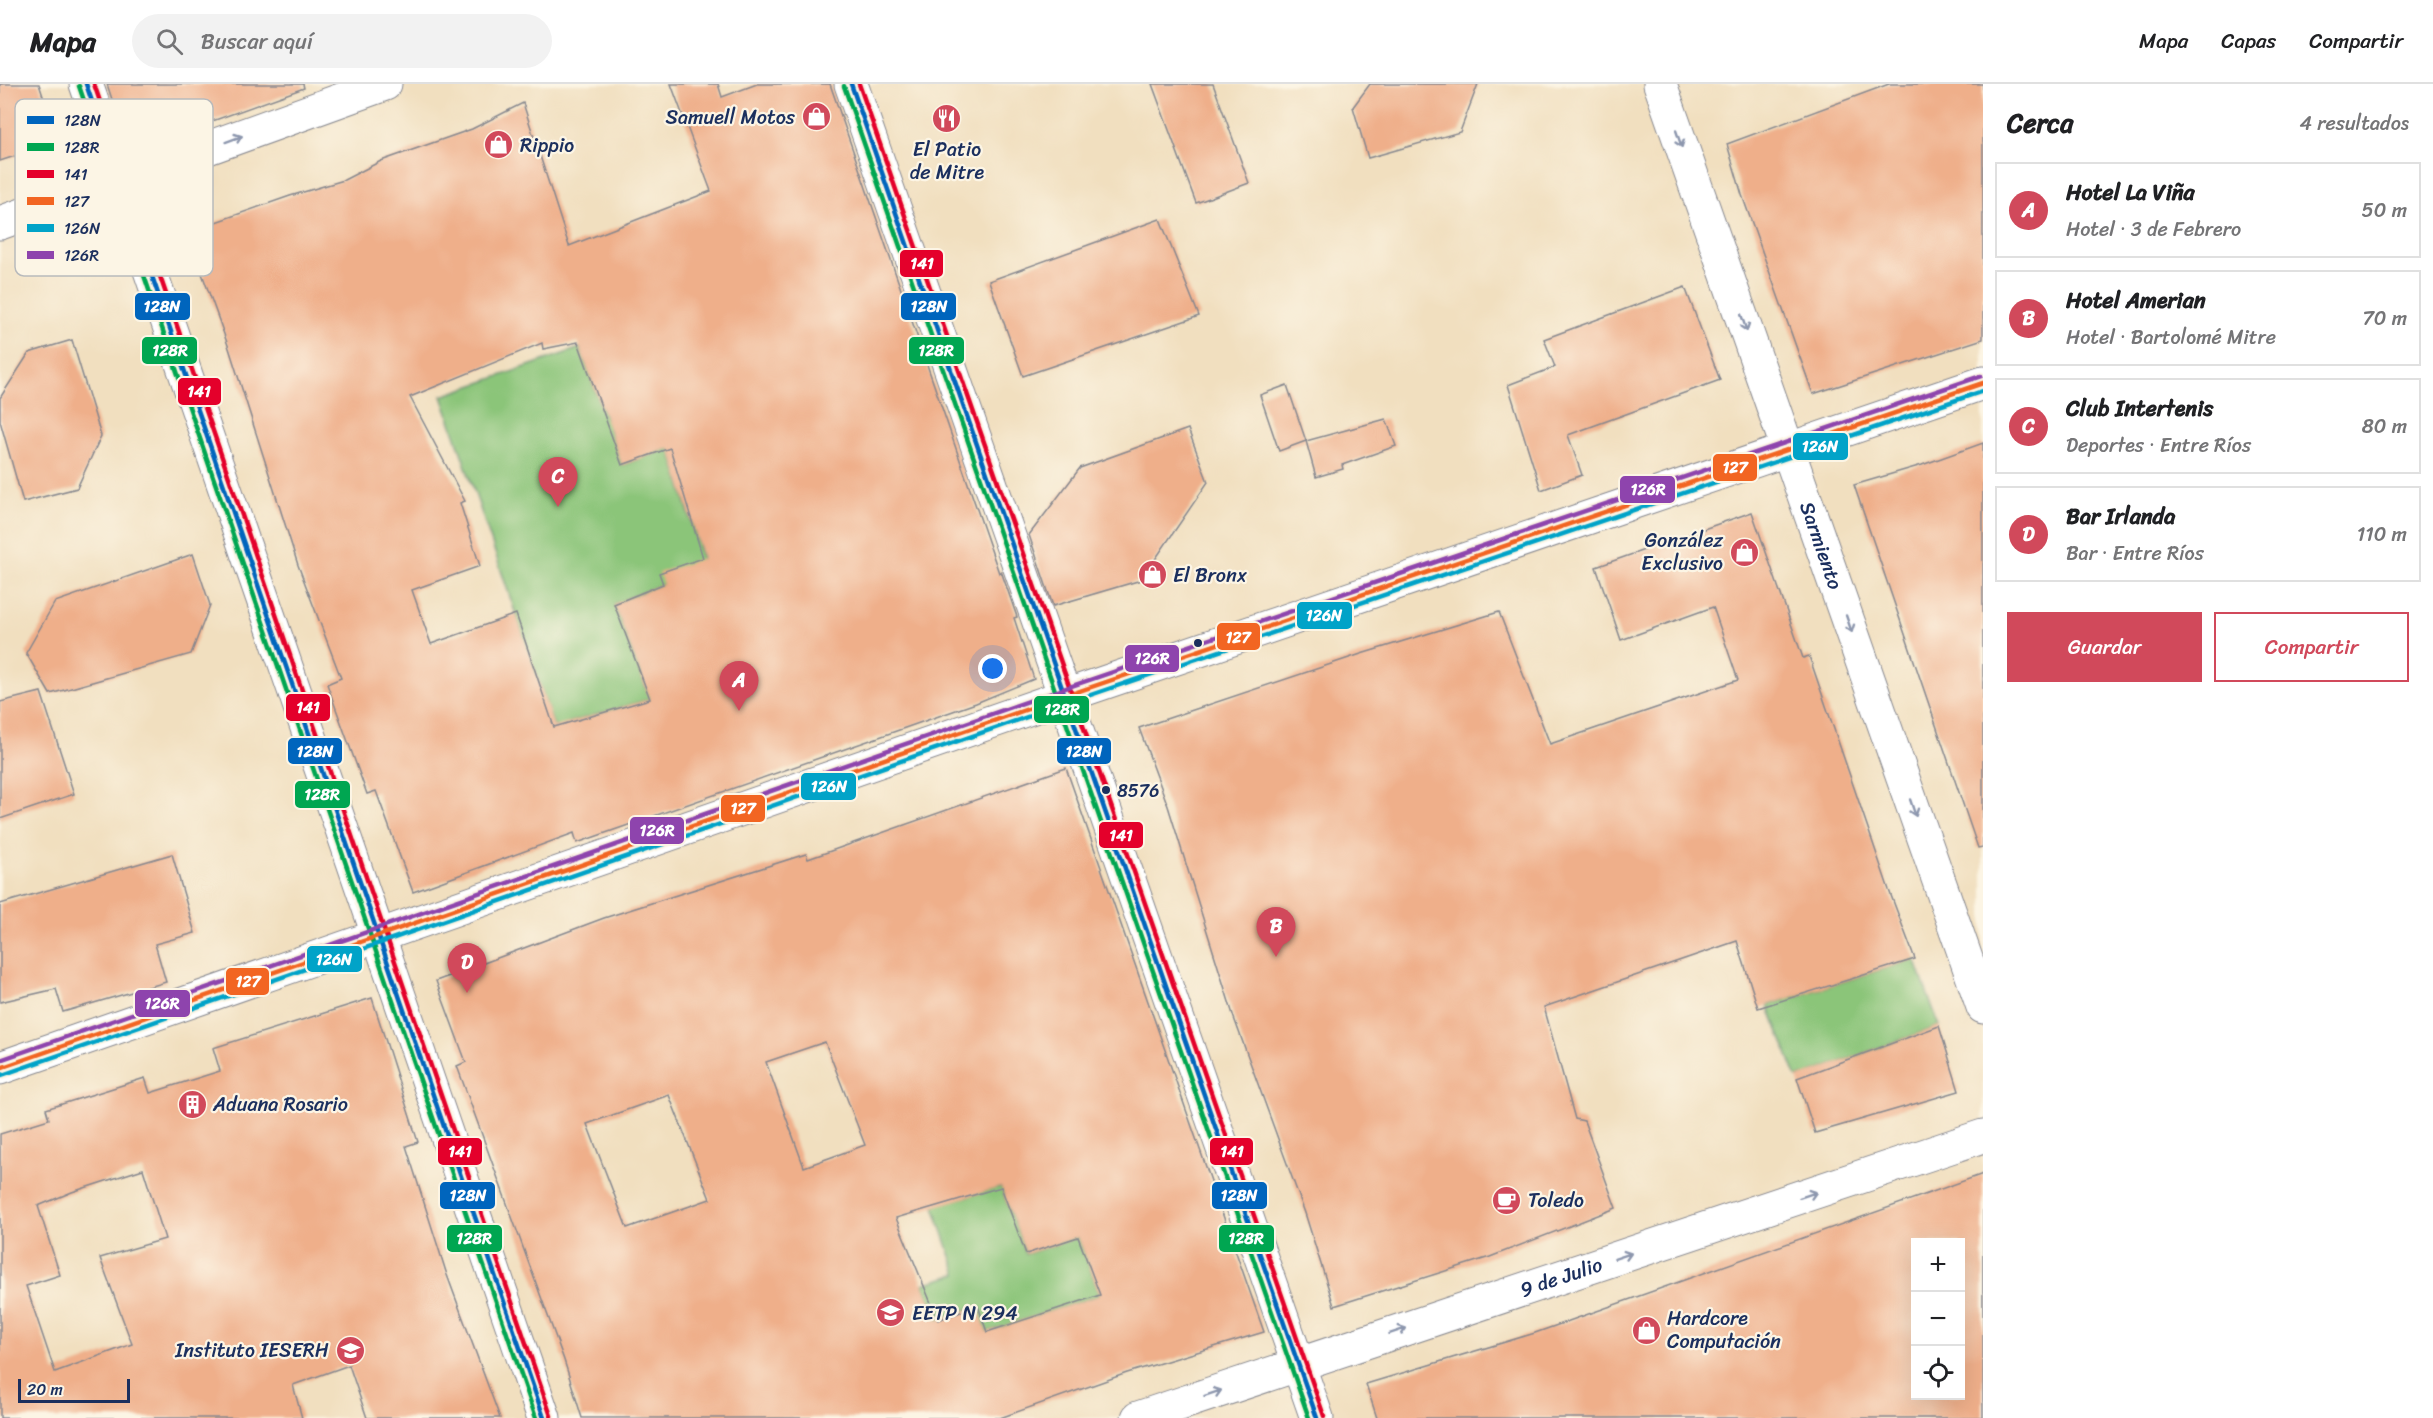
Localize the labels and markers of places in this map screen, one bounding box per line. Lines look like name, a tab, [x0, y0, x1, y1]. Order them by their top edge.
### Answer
place label: Samuell Motos	[666, 100, 796, 135]
shop icon: Samuell Motos	[800, 101, 832, 133]
restaurant icon: El Patio de Mitre	[931, 102, 963, 134]
place label: Rippio	[520, 128, 574, 163]
shop icon: Rippio	[483, 129, 515, 161]
place label: El Patio de Mitre	[910, 132, 985, 190]
pin: C	[538, 458, 578, 507]
place label: González Exclusivo	[1641, 523, 1723, 581]
shop icon: González Exclusivo	[1728, 536, 1760, 568]
place label: El Bronx	[1173, 558, 1248, 593]
shop icon: El Bronx	[1136, 559, 1168, 591]
unlabelled marker	[1192, 637, 1204, 649]
pin: A	[720, 662, 758, 711]
place label: 8576	[1117, 775, 1159, 807]
marker: 8576	[1100, 784, 1112, 796]
pin: B	[1256, 908, 1296, 957]
pin: D	[448, 944, 486, 993]
place label: Aduana Rosario	[212, 1087, 348, 1122]
building icon: Aduana Rosario	[176, 1088, 208, 1120]
place label: Toledo	[1528, 1183, 1584, 1218]
cafe icon: Toledo	[1491, 1184, 1523, 1216]
place label: EETP N 294	[912, 1296, 1018, 1331]
school or university icon: EETP N 294	[875, 1297, 907, 1329]
place label: Hardcore Computación	[1667, 1301, 1781, 1359]
shop icon: Hardcore Computación	[1630, 1314, 1662, 1346]
place label: Instituto IESERH	[174, 1333, 329, 1368]
school or university icon: Instituto IESERH	[334, 1334, 366, 1366]

